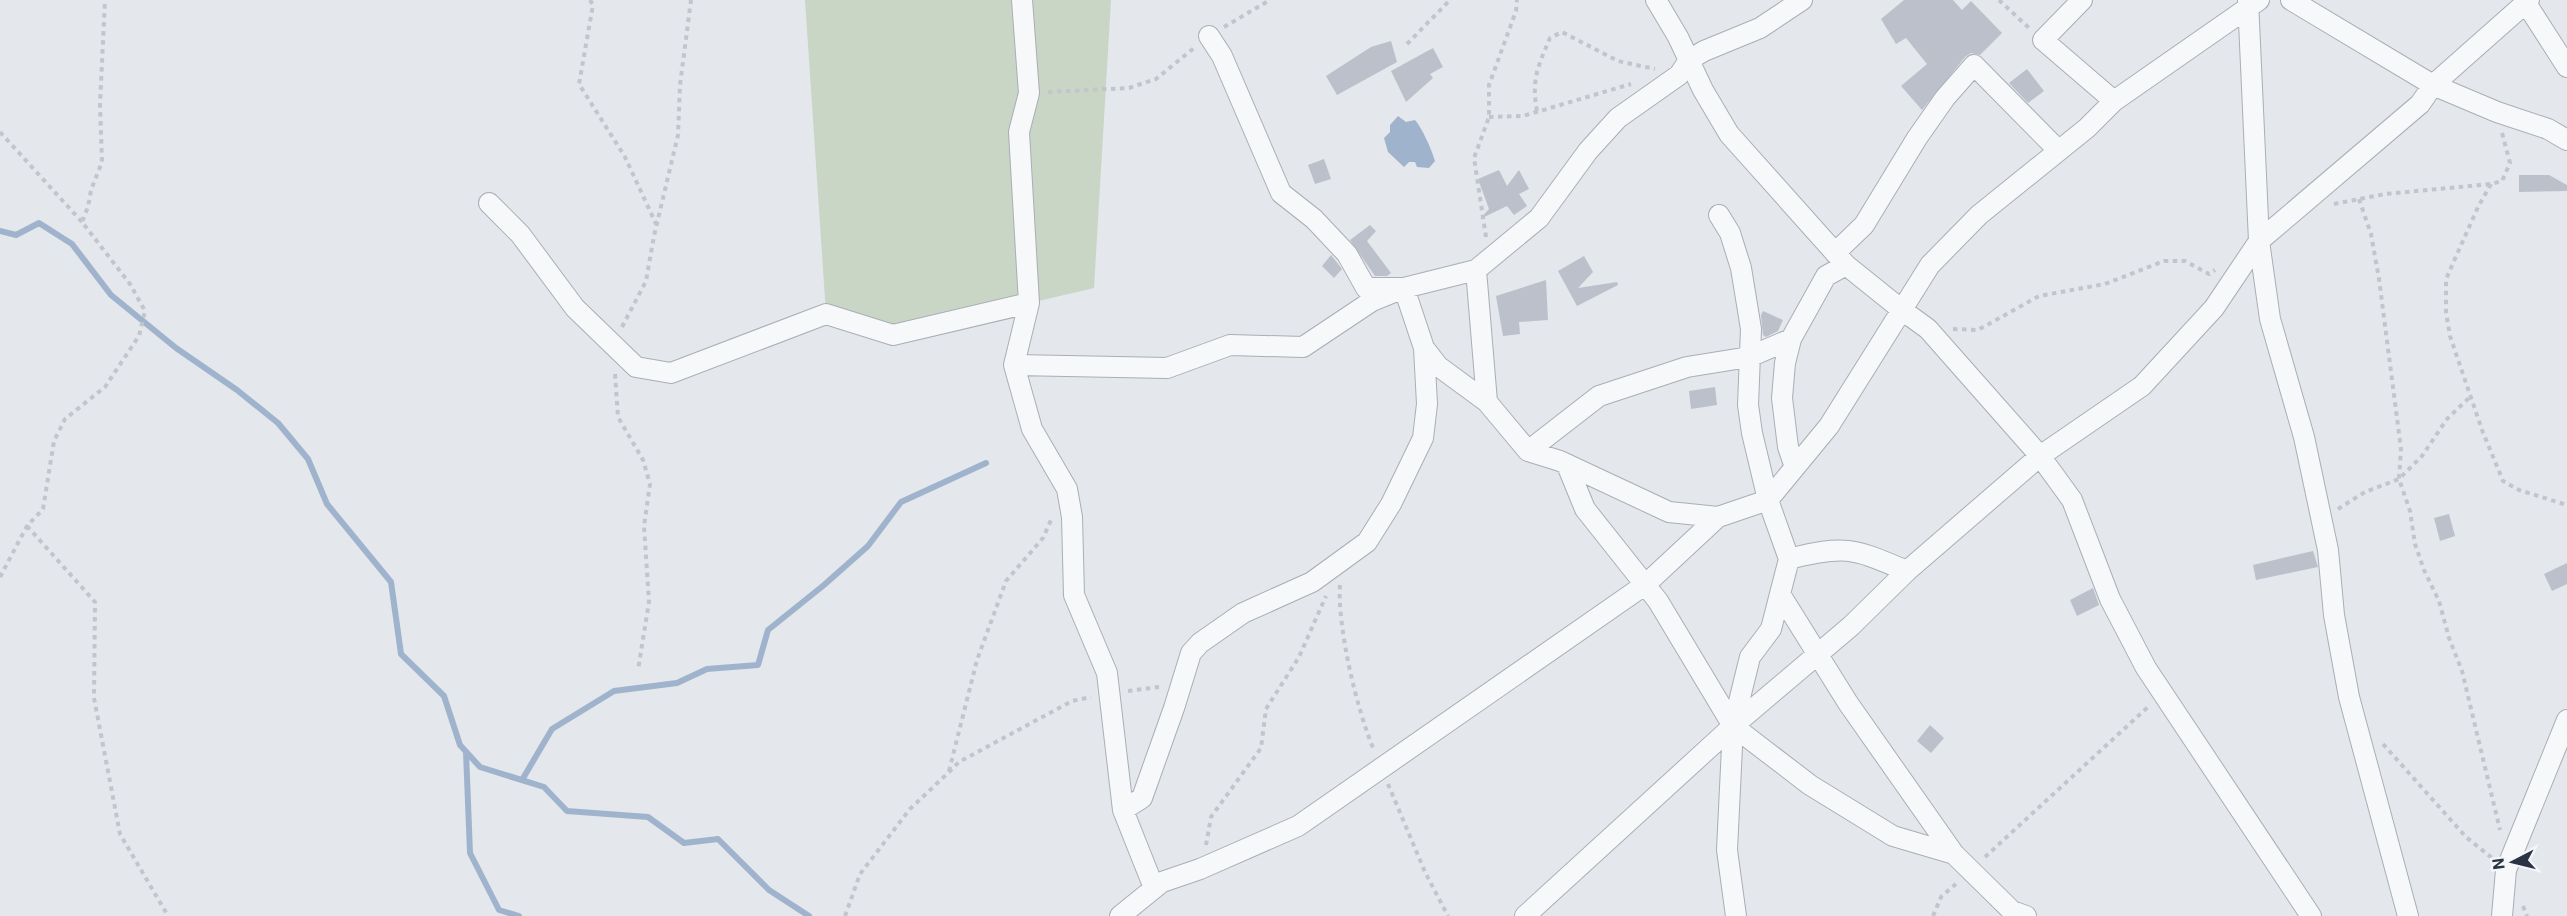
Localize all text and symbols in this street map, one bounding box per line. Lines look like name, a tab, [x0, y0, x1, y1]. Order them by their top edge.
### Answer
north arrow	[2483, 832, 2543, 892]
text: N	[2488, 857, 2509, 871]

